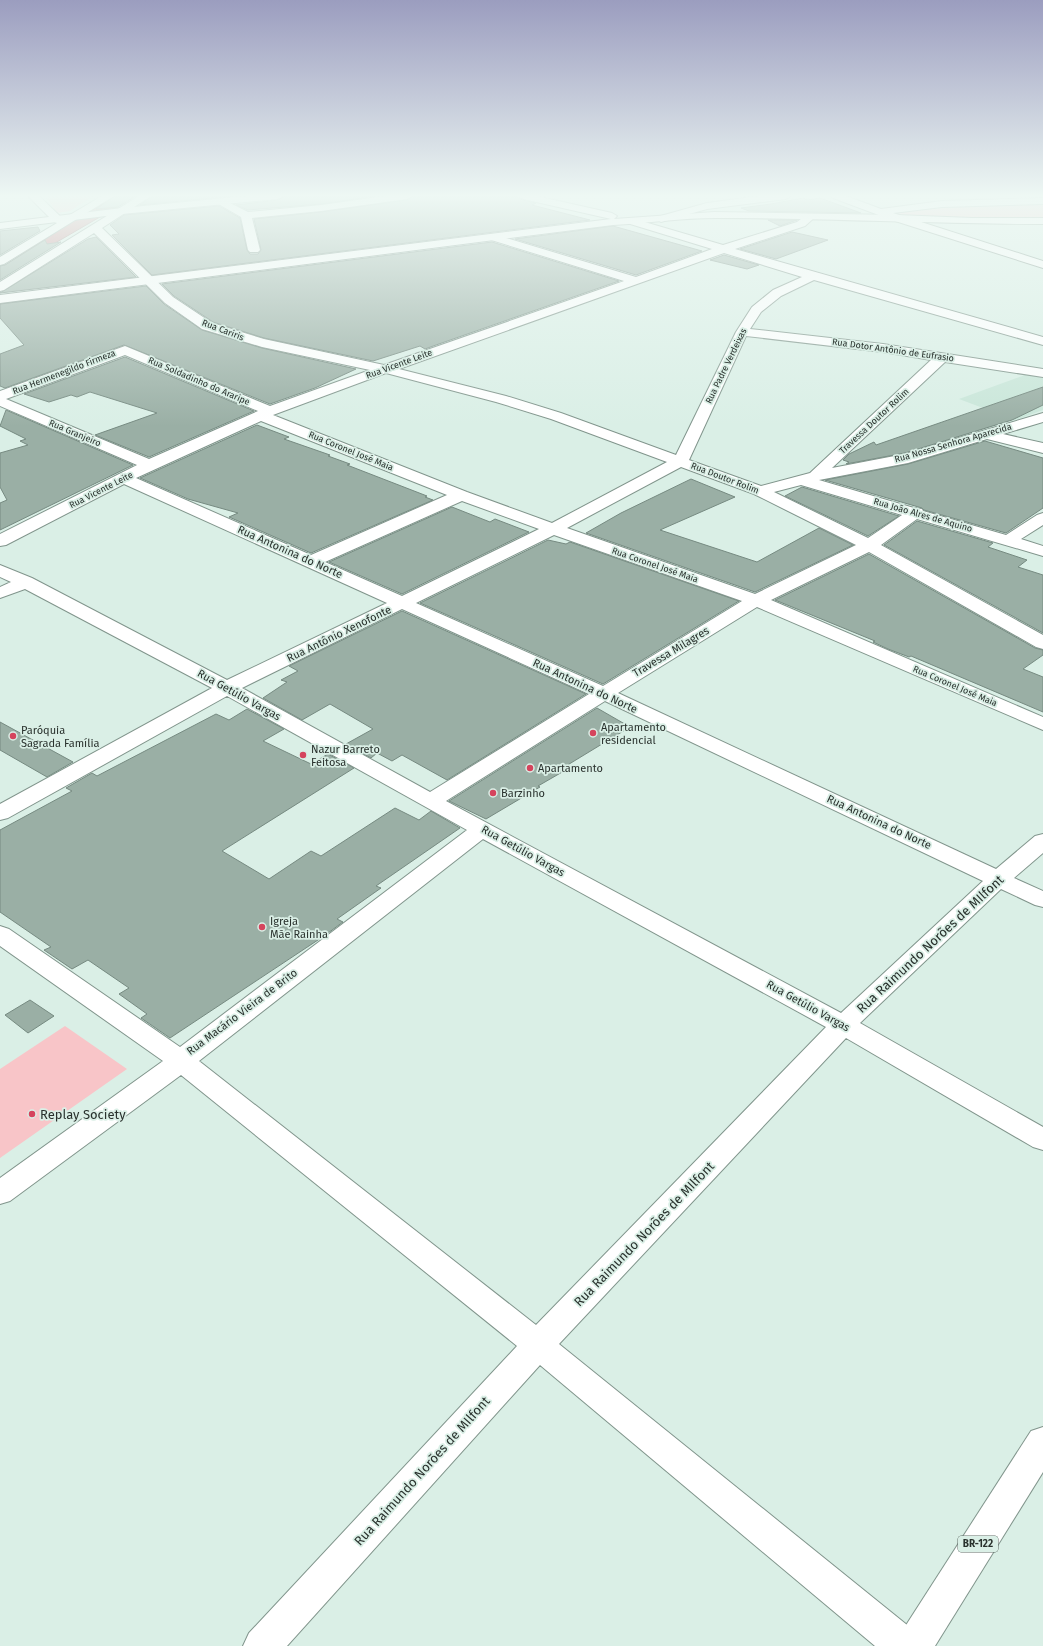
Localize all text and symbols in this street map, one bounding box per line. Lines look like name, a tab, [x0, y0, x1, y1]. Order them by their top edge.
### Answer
street label: Rua Cariris	[201, 317, 245, 343]
street label: Rua Padre Verdeixas	[703, 327, 749, 405]
street label: Rua Dotor Antônio de Eufrasio	[831, 336, 955, 364]
street label: Rua Vicente Leite	[364, 347, 434, 381]
street label: Rua Hermenegildo Firmeza	[11, 348, 117, 396]
street label: Rua Soldadinho do Araripe	[147, 355, 251, 407]
street label: Travessa Doutor Rolim	[837, 386, 911, 456]
street label: Rua Granjeiro	[48, 418, 102, 448]
street label: Rua Nossa Senhora Aparecida	[893, 421, 1013, 465]
street label: Rua Coronel José Maia	[307, 429, 395, 473]
street label: Rua Doutor Rolim	[690, 460, 760, 496]
street label: Rua Vicente Leite	[68, 470, 135, 510]
street label: Rua João Alres de Aquino	[872, 496, 974, 534]
street label: Rua Antonina do Norte	[235, 523, 345, 581]
street label: Rua Coronel José Maia	[611, 546, 700, 585]
street label: Rua Antônio Xenofonte	[285, 603, 393, 665]
street label: Travessa Milagres	[630, 624, 712, 680]
street label: Rua Antonina do Norte	[531, 656, 639, 716]
street label: Rua Coronel José Maia	[911, 664, 999, 708]
street label: Rua Getúlio Vargas	[195, 667, 283, 723]
place label: Apartamento residencial	[601, 721, 666, 747]
place label: Paróquia Sagrada Família	[21, 724, 100, 750]
marker: Apartamento residencial	[588, 728, 598, 738]
marker: Paróquia Sagrada Família	[8, 731, 18, 741]
place label: Nazur Barreto Feitosa	[311, 743, 380, 769]
marker: Nazur Barreto Feitosa	[298, 750, 308, 760]
place label: Apartamento	[538, 762, 603, 775]
marker: Apartamento	[525, 763, 535, 773]
place label: Barzinho	[501, 787, 545, 800]
marker: Barzinho	[488, 788, 498, 798]
street label: Rua Antonina do Norte	[825, 792, 933, 852]
street label: Rua Getúlio Vargas	[479, 823, 567, 879]
street label: Rua Raimundo Norões de MIlfont	[854, 872, 1007, 1016]
place label: Igreja Mãe Rainha	[270, 915, 328, 941]
marker: Igreja Mãe Rainha	[257, 922, 267, 932]
street label: Rua Macário Vieira de Brito	[184, 966, 300, 1058]
street label: Rua Getúlio Vargas	[764, 978, 852, 1034]
place label: Replay Society	[40, 1107, 126, 1122]
marker: Replay Society	[27, 1109, 37, 1119]
street label: Rua Raimundo Norões de MIlfont	[571, 1158, 717, 1309]
street label: Rua Raimundo Norões de MIlfont	[351, 1393, 493, 1548]
road number: BR-122	[958, 1536, 998, 1552]

